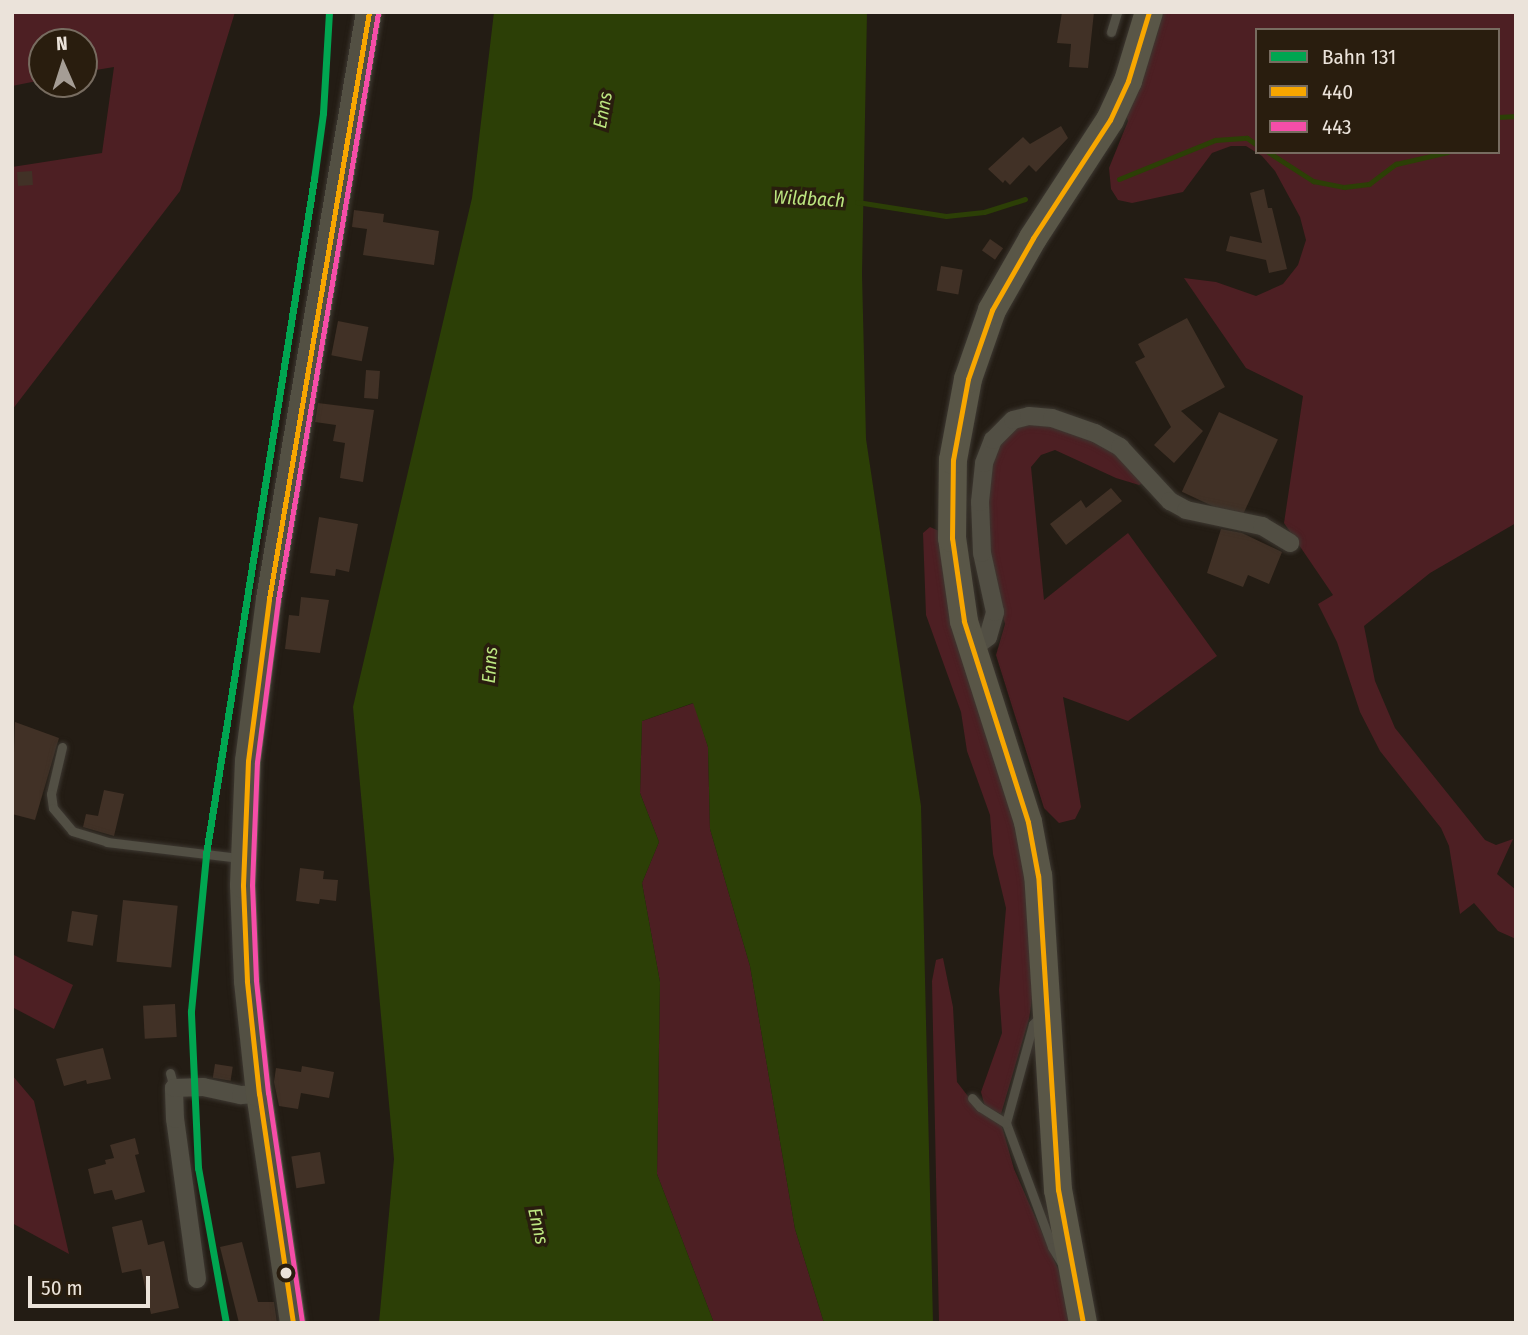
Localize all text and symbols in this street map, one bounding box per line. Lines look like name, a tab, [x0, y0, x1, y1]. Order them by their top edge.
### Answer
north arrow	[28, 28, 98, 98]
legend	[1255, 28, 1500, 154]
text: N	[56, 32, 68, 55]
text: Bahn 131	[1322, 44, 1396, 70]
text: 440	[1322, 79, 1353, 105]
water label: Enns	[589, 90, 617, 130]
text: 443	[1322, 114, 1352, 140]
water label: Wildbach	[773, 186, 845, 212]
water label: Enns	[477, 646, 503, 684]
water label: Enns	[523, 1206, 553, 1246]
scale bar	[32, 1262, 154, 1306]
unlabelled marker	[279, 1266, 293, 1280]
text: 50 m	[41, 1275, 83, 1301]

